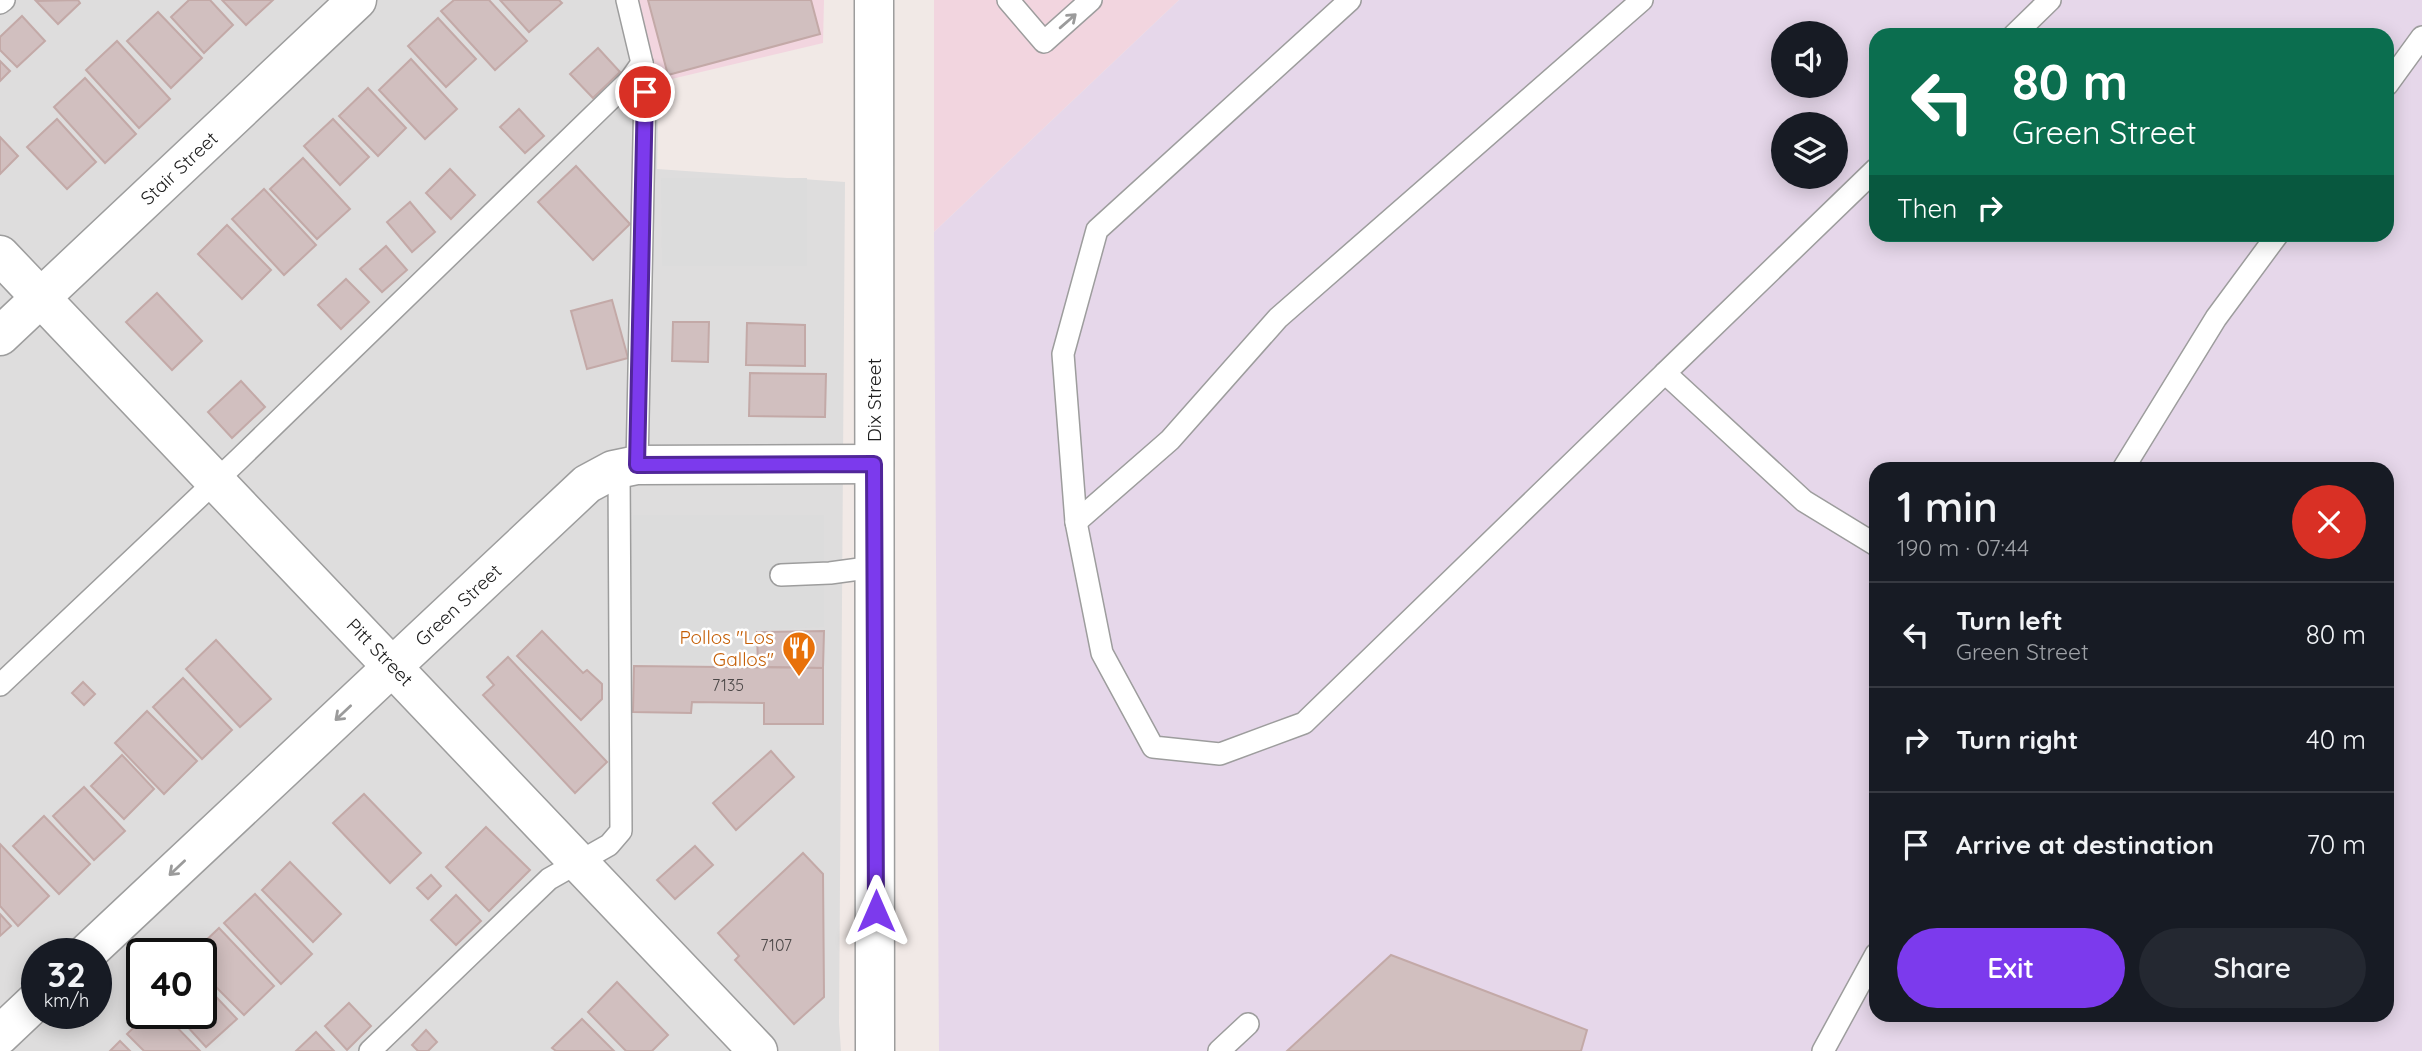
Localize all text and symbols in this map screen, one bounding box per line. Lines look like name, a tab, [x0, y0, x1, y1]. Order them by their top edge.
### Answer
one-way arrow	[1058, 13, 1076, 29]
map controls	[1771, 21, 1848, 189]
button: sound	[1771, 21, 1848, 98]
text: 80 m	[2012, 51, 2128, 112]
icon: left	[1897, 56, 1988, 147]
pin	[615, 62, 675, 122]
icon: arrive	[626, 73, 664, 111]
button: layers	[1771, 112, 1848, 189]
text: Green Street	[2012, 112, 2197, 152]
street label: Stair Street	[135, 126, 223, 210]
icon: right	[1971, 189, 2009, 227]
text: Then	[1897, 192, 1957, 225]
street label: Dix Street	[862, 358, 886, 442]
text: 1 min	[1897, 480, 1998, 533]
button: close	[2292, 485, 2366, 559]
text: 190 m · 07:44	[1897, 533, 2029, 562]
street label: Green Street	[410, 559, 506, 651]
text: Turn left	[1956, 604, 2063, 637]
street label: Pitt Street	[342, 613, 418, 691]
icon: left	[1897, 616, 1935, 654]
text: 80 m	[2306, 618, 2366, 651]
place label: Pollos "Los Gallos"	[679, 625, 774, 671]
restaurant icon: Pollos "Los Gallos"	[780, 629, 818, 678]
text: Green Street	[1956, 637, 2089, 666]
house number: 7135	[712, 675, 744, 695]
one-way arrow	[335, 704, 352, 721]
icon: right	[1897, 721, 1935, 759]
text: Turn right	[1956, 723, 2078, 756]
text: 40 m	[2306, 723, 2366, 756]
icon: arrive	[1897, 826, 1935, 864]
text: Arrive at destination	[1956, 828, 2214, 861]
text: 70 m	[2306, 828, 2366, 861]
one-way arrow	[169, 860, 186, 877]
position arrow	[839, 874, 913, 948]
button: Exit	[1897, 928, 2125, 1008]
button: Share	[2139, 928, 2366, 1008]
house number: 7107	[760, 935, 792, 955]
speed limit sign: 40	[126, 938, 217, 1029]
text: 32	[47, 952, 86, 996]
text: km/h	[44, 989, 89, 1012]

